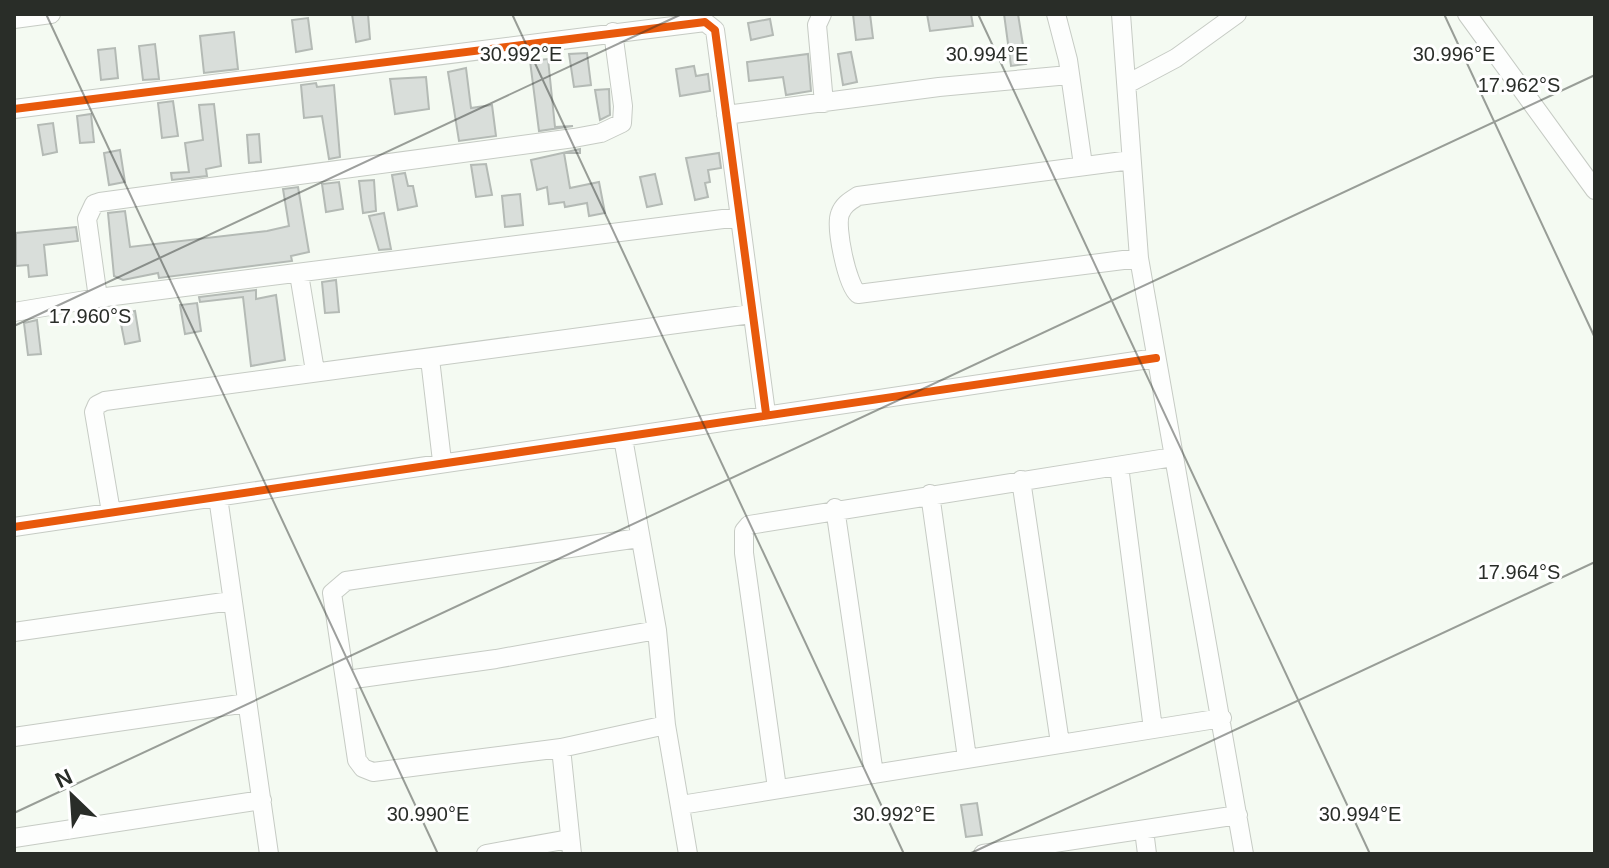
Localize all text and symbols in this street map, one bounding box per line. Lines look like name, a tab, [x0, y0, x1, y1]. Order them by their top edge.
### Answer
text: 30.992°E	[480, 43, 562, 65]
text: 30.994°E	[946, 43, 1028, 65]
text: 30.996°E	[1413, 43, 1495, 65]
text: 17.962°S	[1478, 74, 1560, 96]
text: 17.960°S	[49, 305, 131, 327]
text: 17.964°S	[1478, 561, 1560, 583]
north arrow	[32, 756, 112, 836]
text: N	[51, 764, 76, 793]
text: 30.990°E	[387, 803, 469, 825]
text: 30.992°E	[853, 803, 935, 825]
text: 30.994°E	[1319, 803, 1401, 825]

